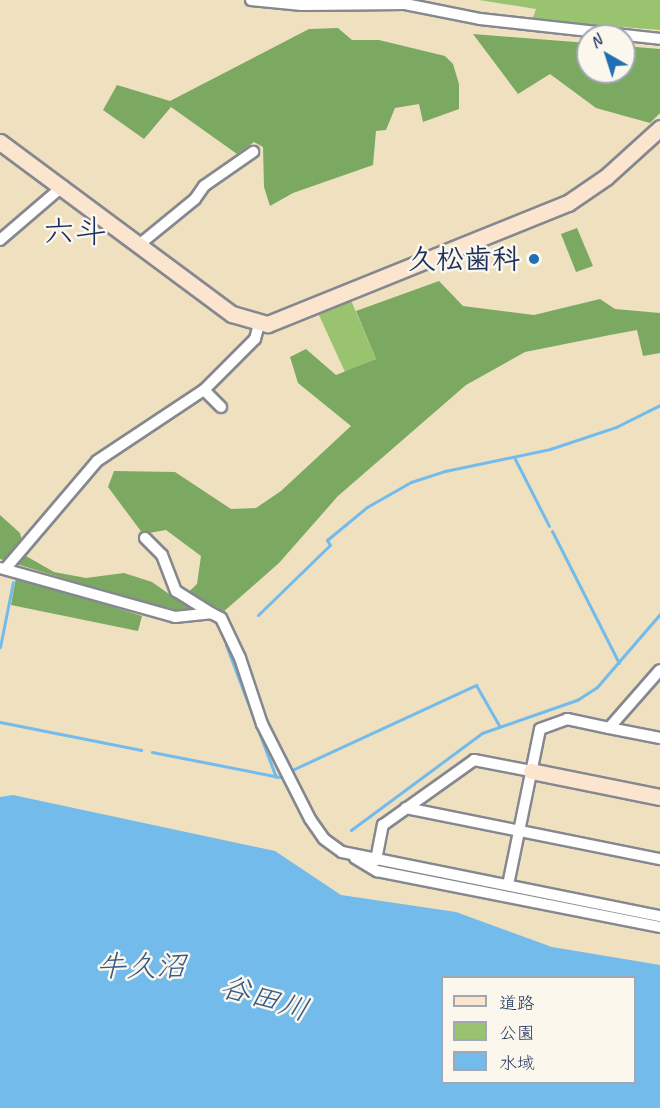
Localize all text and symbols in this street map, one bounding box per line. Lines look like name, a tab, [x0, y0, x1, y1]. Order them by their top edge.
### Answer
north arrow	[576, 24, 636, 84]
text: N	[586, 31, 606, 52]
district label: 六斗	[43, 213, 107, 251]
place label: 久松歯科	[408, 242, 520, 276]
marker: 久松歯科	[525, 250, 543, 268]
water label: 牛久沼	[96, 948, 186, 984]
water label: 谷田川	[217, 968, 313, 1028]
legend	[441, 976, 636, 1084]
text: 道路	[499, 992, 535, 1014]
text: 公園	[499, 1022, 535, 1044]
text: 水域	[499, 1052, 535, 1074]

